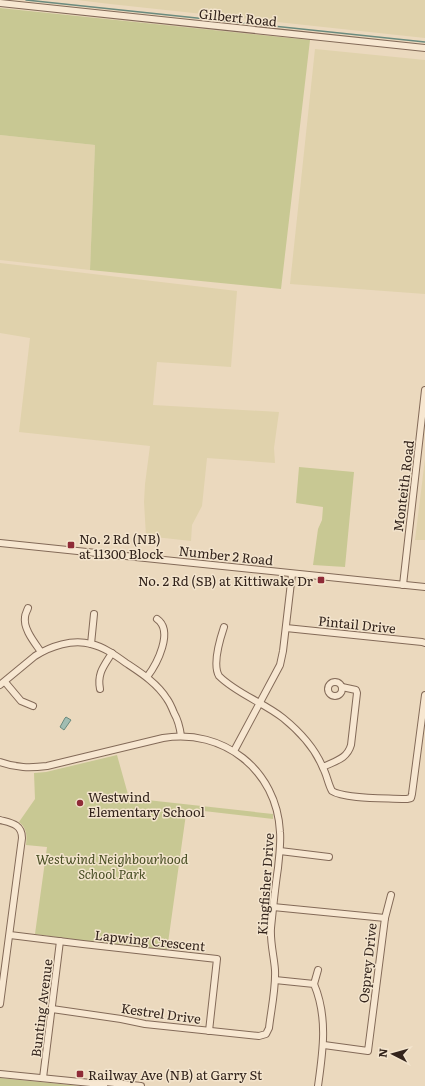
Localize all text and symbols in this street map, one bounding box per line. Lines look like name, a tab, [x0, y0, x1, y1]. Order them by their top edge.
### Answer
street label: Gilbert Road	[198, 3, 278, 31]
street label: Monteith Road	[388, 439, 418, 533]
place label: No. 2 Rd (NB) at 11300 Block	[79, 529, 165, 563]
marker: No. 2 Rd (NB) at 11300 Block	[66, 540, 76, 550]
street label: Number 2 Road	[178, 541, 274, 569]
place label: No. 2 Rd (SB) at Kittiwake Dr	[138, 571, 314, 590]
marker: No. 2 Rd (SB) at Kittiwake Dr	[316, 575, 326, 585]
street label: Pintail Drive	[317, 610, 397, 638]
place label: Westwind Elementary School	[88, 787, 205, 821]
marker: Westwind Elementary School	[75, 798, 85, 808]
street label: Kingfisher Drive	[252, 832, 278, 936]
park label: Westwind Neighbourhood School Park	[36, 849, 189, 883]
street label: Osprey Drive	[353, 922, 381, 1004]
street label: Lapwing Crescent	[94, 925, 207, 955]
street label: Bunting Avenue	[26, 958, 56, 1058]
street label: Kestrel Drive	[120, 998, 202, 1028]
north arrow	[373, 1034, 413, 1074]
text: N	[374, 1047, 390, 1058]
place label: Railway Ave (NB) at Garry St	[88, 1065, 263, 1084]
marker: Railway Ave (NB) at Garry St	[75, 1069, 85, 1079]

